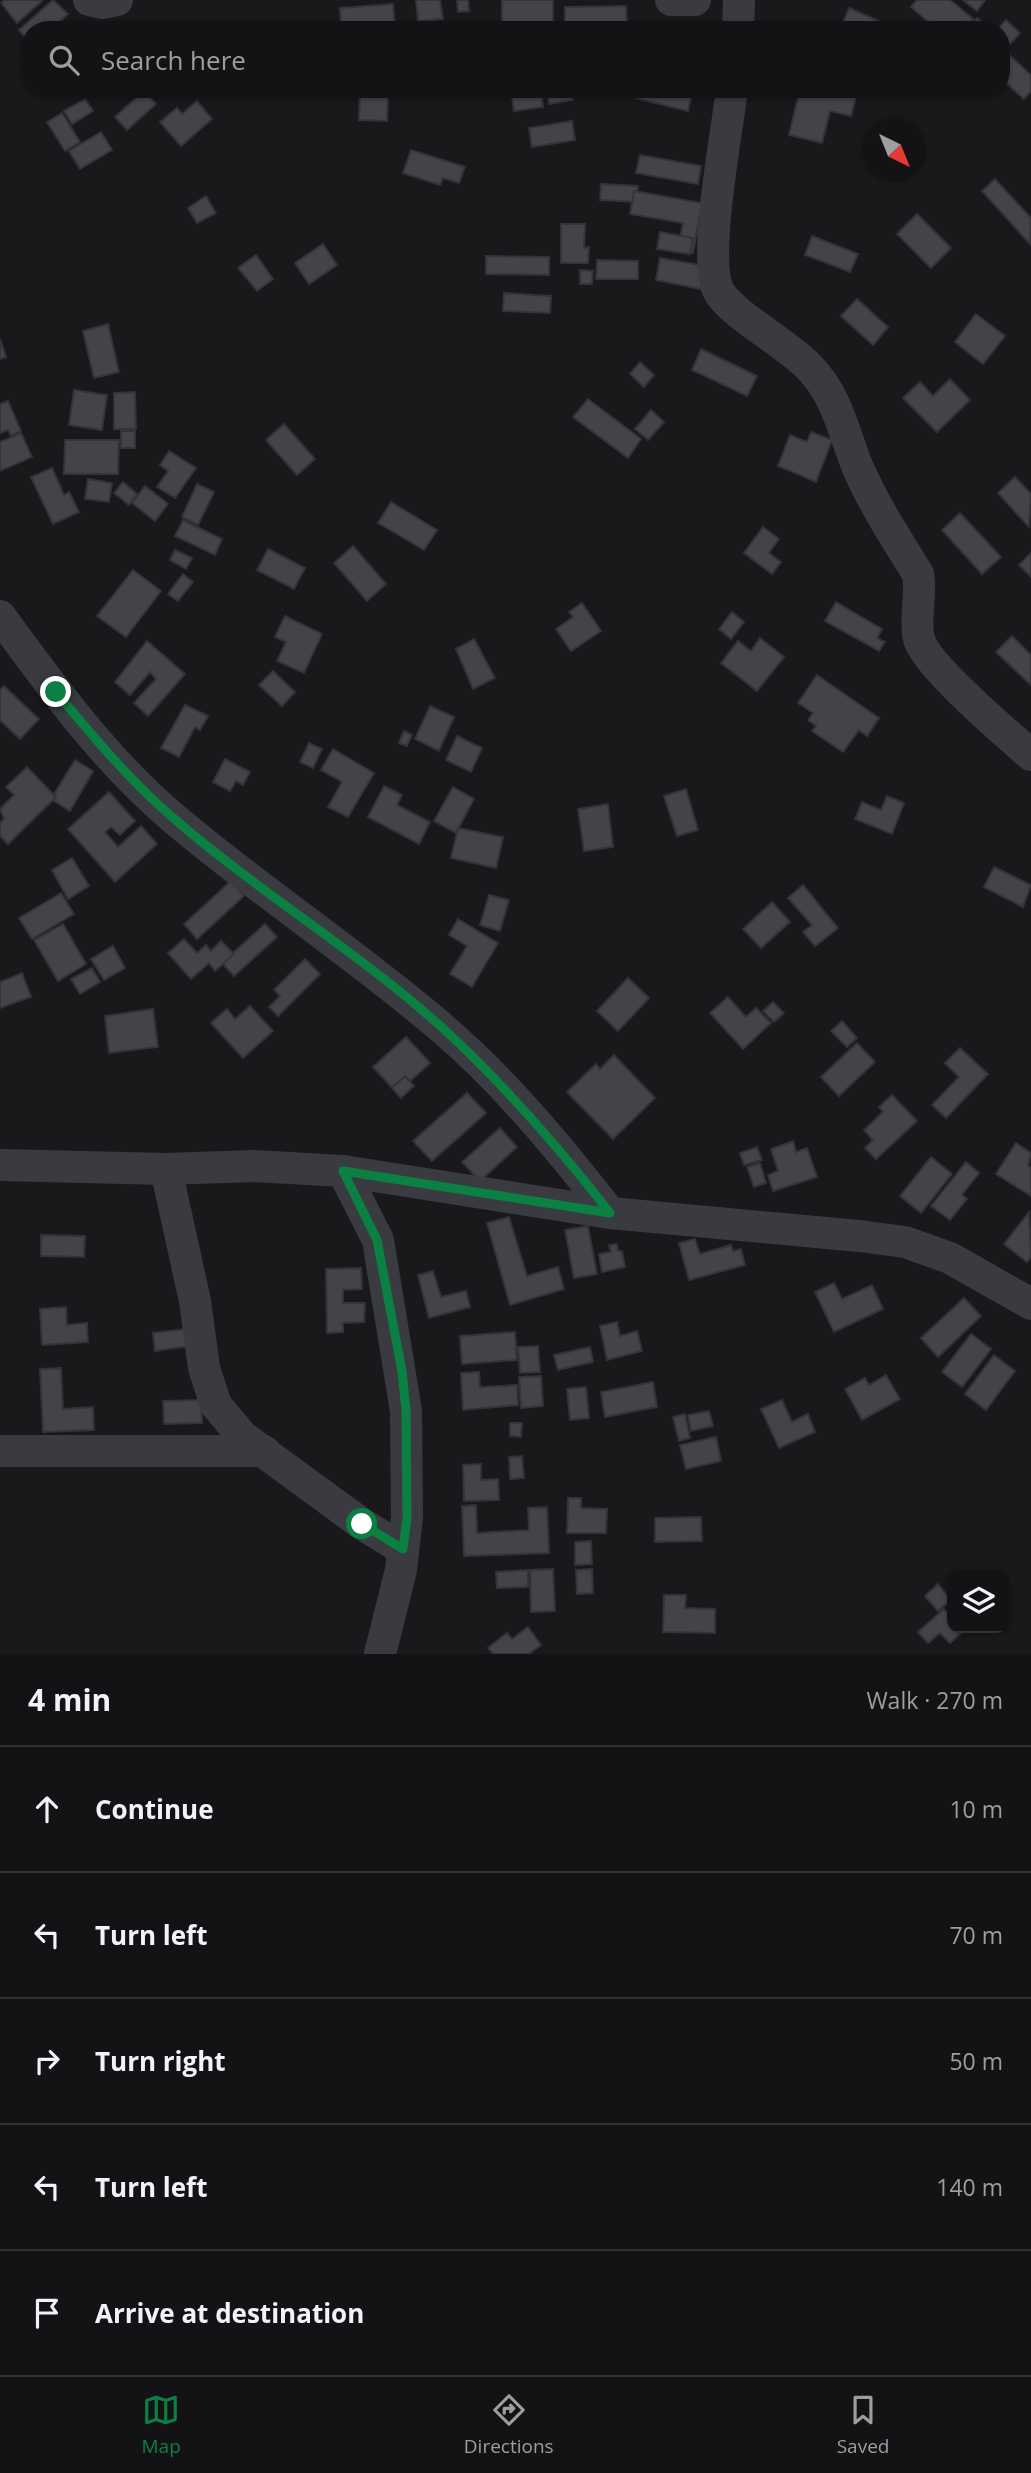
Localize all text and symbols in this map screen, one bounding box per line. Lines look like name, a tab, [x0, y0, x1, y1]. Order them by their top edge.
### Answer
search box	[21, 21, 1010, 98]
icon: search	[45, 41, 83, 79]
text: Search here	[101, 42, 246, 78]
north arrow	[863, 119, 926, 182]
route end	[40, 676, 71, 707]
route start	[346, 1508, 377, 1539]
map controls	[947, 1570, 1010, 1633]
button: layers	[947, 1570, 1010, 1633]
text: 4 min	[28, 1679, 111, 1720]
text: Walk · 270 m	[866, 1684, 1003, 1716]
icon: ahead	[28, 1790, 66, 1828]
text: Continue	[95, 1791, 214, 1827]
text: 10 m	[949, 1793, 1003, 1825]
icon: left	[28, 1916, 66, 1954]
text: Turn left	[95, 1917, 207, 1953]
text: 70 m	[949, 1919, 1003, 1951]
icon: right	[28, 2042, 66, 2080]
text: Turn right	[95, 2043, 226, 2079]
text: 50 m	[949, 2045, 1003, 2077]
icon: left	[28, 2168, 66, 2206]
text: Turn left	[95, 2169, 207, 2205]
text: 140 m	[936, 2171, 1003, 2203]
icon: arrive	[28, 2294, 66, 2332]
text: Arrive at destination	[95, 2295, 364, 2331]
tab: Map	[142, 2391, 181, 2459]
tab: Directions	[464, 2391, 554, 2459]
tab: Saved	[837, 2391, 889, 2459]

